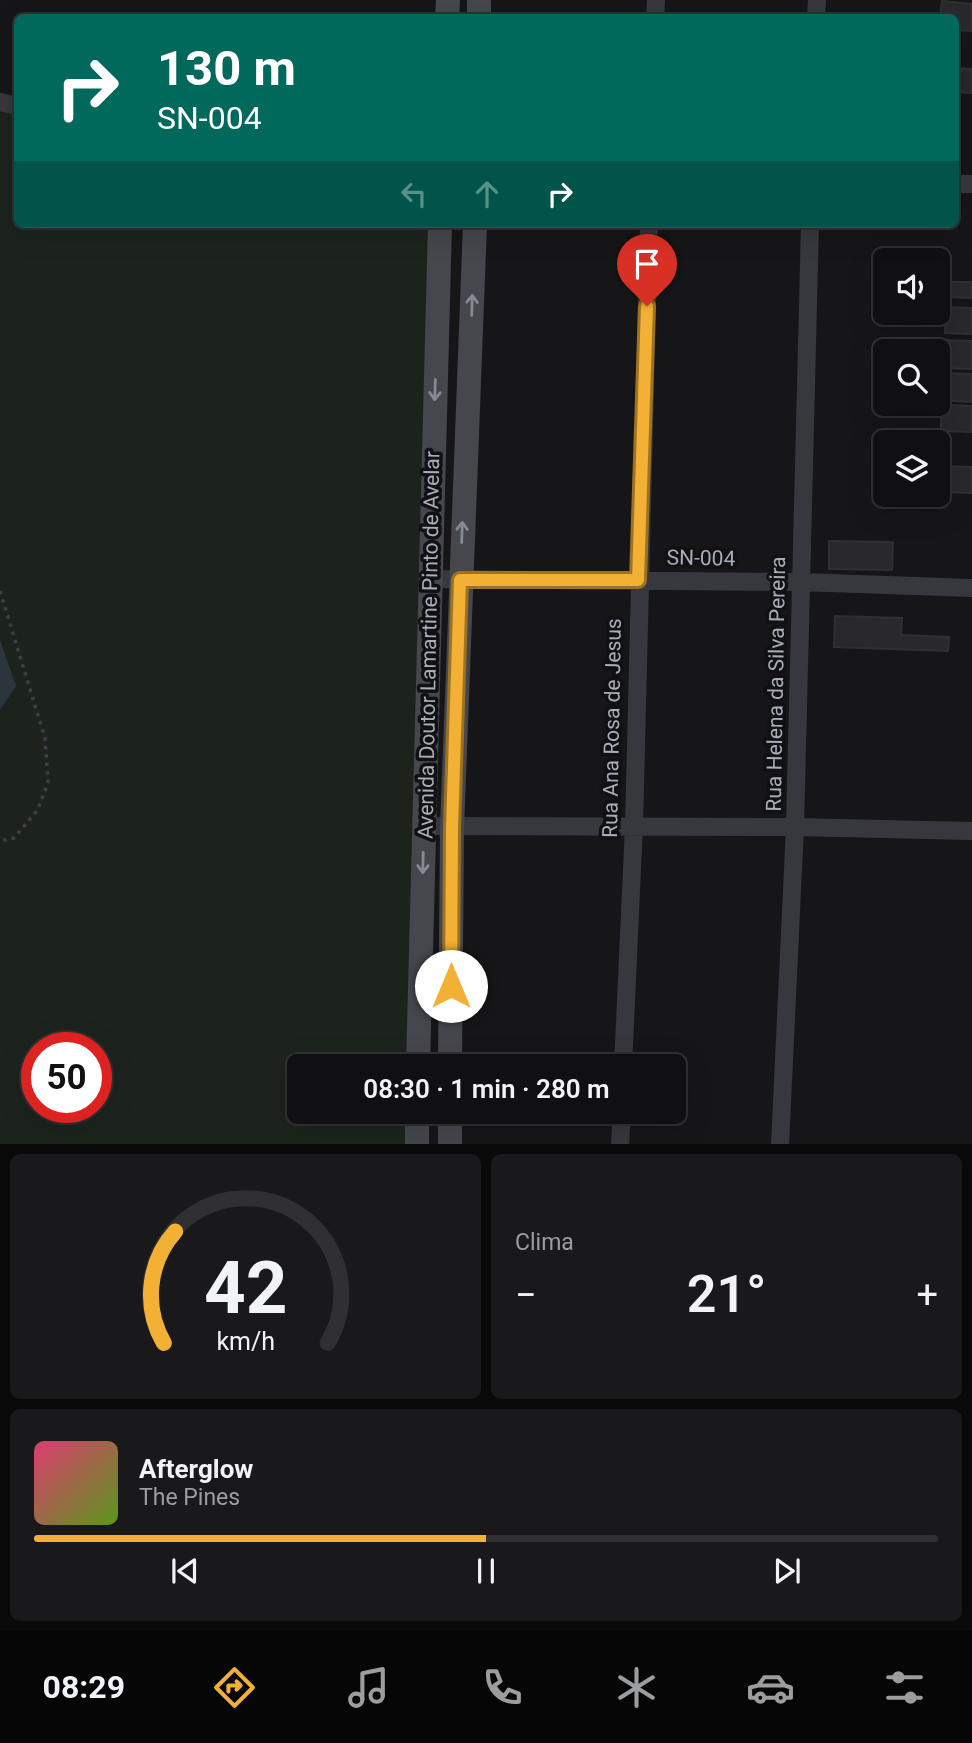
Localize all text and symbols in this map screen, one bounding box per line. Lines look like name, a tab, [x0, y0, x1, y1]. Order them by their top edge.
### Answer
text: 130 m	[157, 40, 296, 97]
icon: right	[42, 42, 133, 133]
text: SN-004	[157, 99, 262, 137]
icon: left	[395, 175, 433, 213]
icon: ahead	[468, 175, 506, 213]
icon: right	[541, 175, 579, 213]
pin	[617, 234, 677, 306]
icon: arrive	[628, 245, 666, 283]
map controls	[873, 248, 950, 507]
button: sound	[873, 248, 950, 325]
one-way arrow	[465, 294, 478, 317]
button: search	[873, 339, 950, 416]
one-way arrow	[428, 378, 442, 401]
button: layers	[873, 430, 950, 507]
street label: Avenida Doutor Lamartine Pinto de Avelar	[414, 451, 444, 839]
one-way arrow	[456, 521, 469, 544]
street label: SN-004	[666, 545, 736, 571]
street label: Rua Helena da Silva Pereira	[762, 556, 790, 812]
street label: Rua Ana Rosa de Jesus	[598, 618, 626, 838]
one-way arrow	[417, 851, 430, 874]
position arrow	[414, 949, 488, 1023]
speed limit sign: 50	[21, 1032, 112, 1123]
text: 08:30 · 1 min · 280 m	[363, 1074, 610, 1104]
text: Clima	[515, 1229, 574, 1256]
text: 42	[204, 1245, 287, 1331]
text: 21°	[687, 1264, 766, 1325]
text: −	[515, 1273, 537, 1317]
text: +	[916, 1273, 938, 1317]
text: km/h	[216, 1326, 275, 1355]
text: Afterglow	[139, 1454, 253, 1484]
text: The Pines	[139, 1484, 240, 1511]
icon: previous	[166, 1552, 204, 1590]
icon: pause	[467, 1552, 505, 1590]
icon: next	[768, 1552, 806, 1590]
icon: directions	[210, 1663, 259, 1712]
icon: music	[344, 1663, 393, 1712]
icon: phone	[478, 1663, 527, 1712]
icon: climate	[612, 1663, 661, 1712]
icon: car	[746, 1663, 795, 1712]
icon: filters	[880, 1663, 929, 1712]
text: 08:29	[43, 1668, 125, 1706]

